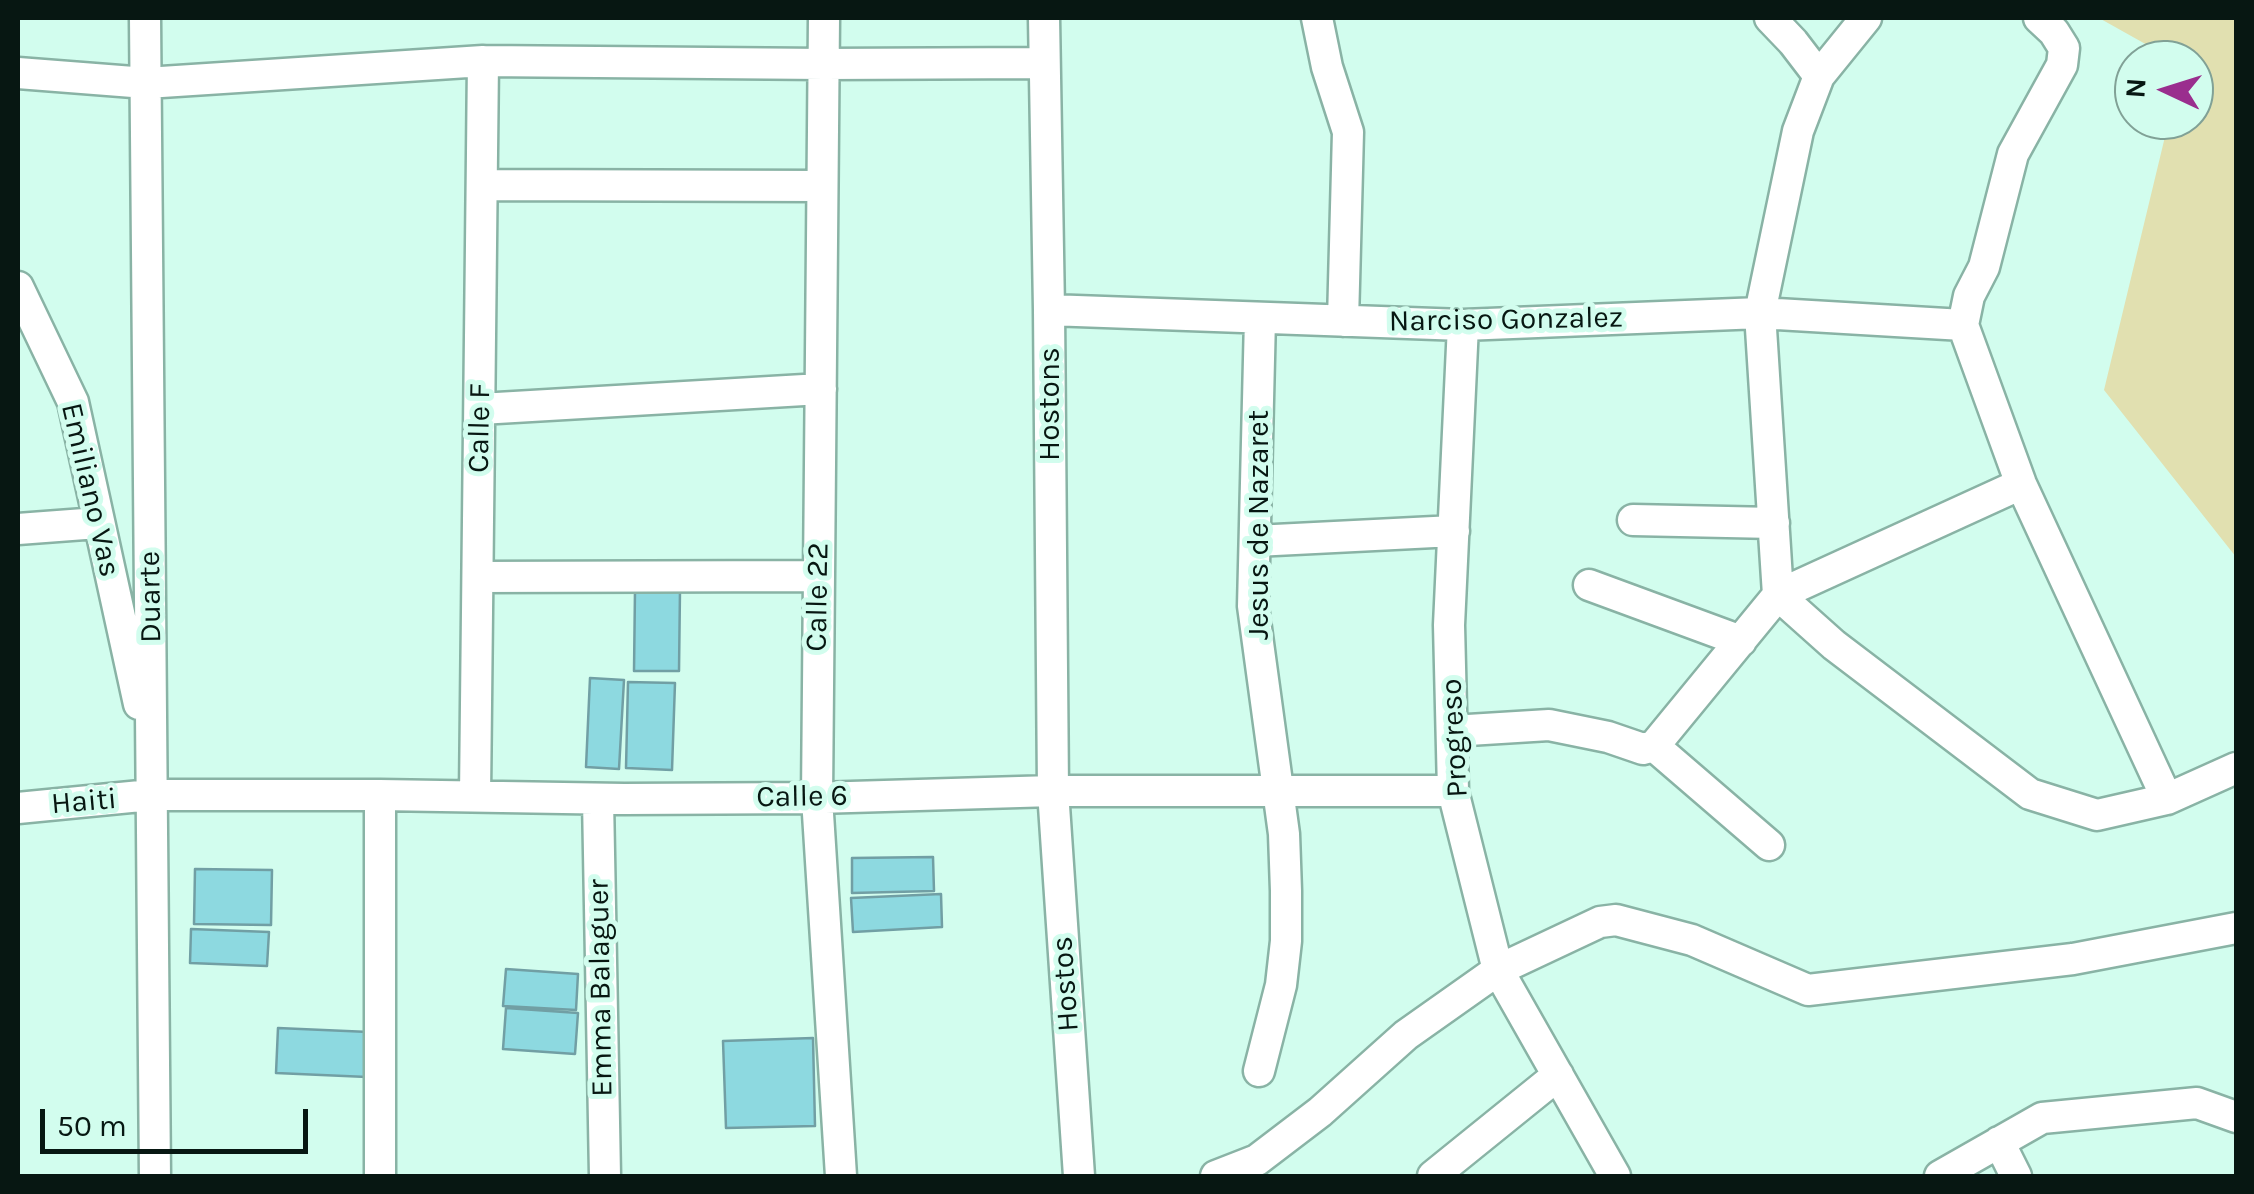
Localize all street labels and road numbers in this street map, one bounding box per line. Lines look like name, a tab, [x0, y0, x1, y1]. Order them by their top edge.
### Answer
street label: Narciso Gonzalez	[1389, 300, 1623, 340]
street label: Hostons	[1032, 347, 1068, 461]
street label: Calle F	[461, 383, 499, 473]
street label: Emiliano Vas	[52, 399, 128, 581]
street label: Jesus de Nazaret	[1241, 410, 1277, 640]
street label: Calle 22	[799, 542, 837, 652]
street label: Duarte	[132, 551, 170, 643]
street label: Progreso	[1434, 678, 1476, 798]
street label: Calle 6	[756, 778, 848, 816]
street label: Haiti	[50, 781, 118, 823]
street label: Emma Balaguer	[581, 879, 621, 1097]
street label: Hostos	[1045, 935, 1087, 1033]

